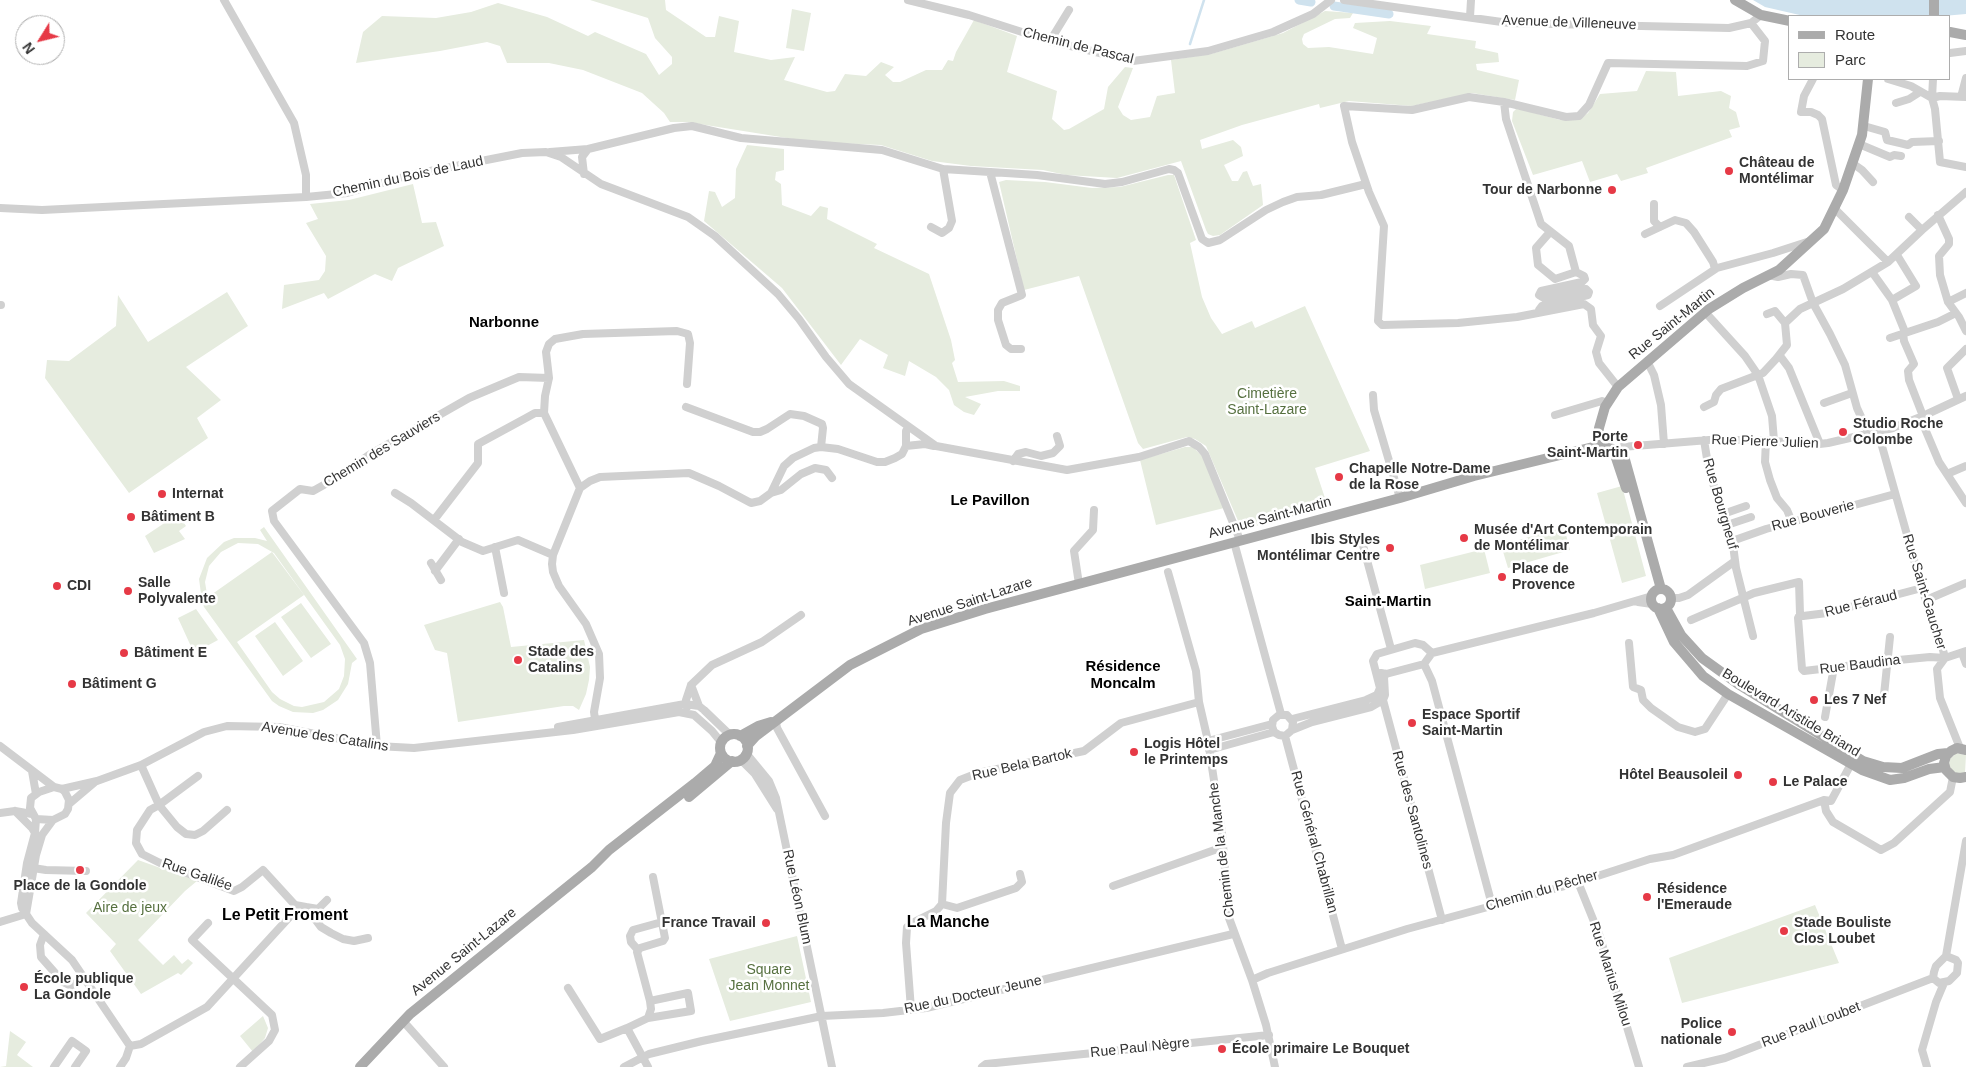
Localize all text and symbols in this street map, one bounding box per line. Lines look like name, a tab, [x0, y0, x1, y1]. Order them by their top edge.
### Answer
street label: Avenue de Villeneuve	[1501, 12, 1637, 34]
north arrow	[15, 15, 65, 65]
legend	[1788, 15, 1951, 80]
street label: Chemin de Pascal	[1021, 24, 1135, 68]
text: Route	[1835, 26, 1875, 43]
text: N	[19, 39, 38, 57]
text: Parc	[1835, 51, 1866, 68]
street label: Chemin du Bois de Laud	[331, 153, 485, 201]
place label: Château de Montélimar	[1739, 155, 1814, 188]
marker: Château de Montélimar	[1723, 165, 1735, 177]
place label: Tour de Narbonne	[1482, 182, 1602, 198]
marker: Tour de Narbonne	[1606, 184, 1618, 196]
street label: Rue Saint-Martin	[1626, 284, 1718, 364]
district label: Narbonne	[469, 314, 539, 332]
park label: Cimetière Saint-Lazare	[1227, 386, 1307, 418]
street label: Chemin des Sauviers	[321, 409, 443, 491]
place label: Studio Roche Colombe	[1853, 416, 1943, 448]
marker: Studio Roche Colombe	[1837, 426, 1849, 438]
place label: Porte Saint-Martin	[1547, 429, 1628, 462]
street label: Rue Pierre Julien	[1711, 432, 1819, 452]
marker: Porte Saint-Martin	[1632, 439, 1644, 451]
street label: Rue Bourgneuf	[1699, 456, 1741, 552]
place label: Chapelle Notre-Dame de la Rose	[1349, 461, 1491, 494]
marker: Chapelle Notre-Dame de la Rose	[1333, 471, 1345, 483]
place label: Internat	[172, 486, 223, 502]
marker: Internat	[156, 488, 168, 500]
district label: Le Pavillon	[950, 492, 1030, 510]
street label: Avenue Saint-Martin	[1207, 494, 1333, 542]
street label: Rue Bouverie	[1770, 497, 1856, 535]
place label: Bâtiment B	[141, 509, 215, 525]
marker: Bâtiment B	[125, 511, 137, 523]
place label: Musée d'Art Contemporain de Montélimar	[1474, 522, 1652, 554]
place label: Ibis Styles Montélimar Centre	[1257, 532, 1380, 564]
marker: Musée d'Art Contemporain de Montélimar	[1458, 532, 1470, 544]
street label: Rue Saint-Gaucher	[1898, 532, 1950, 652]
marker: Ibis Styles Montélimar Centre	[1384, 542, 1396, 554]
place label: Place de Provence	[1512, 561, 1575, 594]
marker: Place de Provence	[1496, 571, 1508, 583]
street label: Avenue Saint-Lazare	[905, 574, 1035, 630]
place label: Salle Polyvalente	[138, 575, 216, 608]
place label: CDI	[67, 578, 91, 594]
marker: CDI	[51, 580, 63, 592]
marker: Salle Polyvalente	[122, 585, 134, 597]
street label: Rue Féraud	[1823, 587, 1899, 621]
district label: Saint-Martin	[1345, 593, 1431, 611]
place label: Stade des Catalins	[528, 644, 594, 676]
place label: Bâtiment E	[134, 645, 207, 661]
marker: Bâtiment E	[118, 647, 130, 659]
street label: Rue Baudina	[1819, 652, 1901, 678]
marker: Stade des Catalins	[512, 654, 524, 666]
district label: Résidence Moncalm	[1085, 658, 1161, 693]
street label: Boulevard Aristide Briand	[1719, 665, 1863, 761]
place label: Bâtiment G	[82, 676, 157, 692]
marker: Bâtiment G	[66, 678, 78, 690]
place label: Les 7 Nef	[1824, 692, 1886, 708]
marker: Les 7 Nef	[1808, 694, 1820, 706]
place label: Espace Sportif Saint-Martin	[1422, 707, 1520, 740]
marker: Espace Sportif Saint-Martin	[1406, 717, 1418, 729]
street label: Avenue des Catalins	[260, 719, 390, 755]
place label: Logis Hôtel le Printemps	[1144, 736, 1228, 769]
street label: Rue Bela Bartok	[970, 745, 1074, 785]
marker: Logis Hôtel le Printemps	[1128, 746, 1140, 758]
street label: Rue des Santolines	[1388, 749, 1436, 871]
place label: Hôtel Beausoleil	[1619, 767, 1728, 783]
street label: Rue Général Chabrillan	[1287, 769, 1341, 915]
marker: Hôtel Beausoleil	[1732, 769, 1744, 781]
place label: Le Palace	[1783, 774, 1848, 790]
marker: Le Palace	[1767, 776, 1779, 788]
street label: Chemin de la Manche	[1205, 781, 1239, 919]
street label: Rue Léon Blum	[779, 848, 815, 946]
street label: Rue Galilée	[160, 855, 234, 895]
marker: Place de la Gondole	[74, 864, 86, 876]
street label: Chemin du Pêcher	[1484, 867, 1600, 915]
place label: Place de la Gondole	[13, 878, 147, 894]
place label: Résidence l'Emeraude	[1657, 881, 1732, 914]
marker: Résidence l'Emeraude	[1641, 891, 1653, 903]
park label: Aire de jeux	[93, 900, 167, 916]
street label: Avenue Saint-Lazare	[408, 904, 520, 1000]
district label: Le Petit Froment	[222, 906, 348, 926]
district label: La Manche	[907, 913, 989, 933]
place label: France Travail	[662, 915, 756, 931]
place label: Stade Bouliste Clos Loubet	[1794, 915, 1891, 948]
marker: France Travail	[760, 917, 772, 929]
street label: Rue Marius Milou	[1585, 920, 1635, 1028]
marker: Stade Bouliste Clos Loubet	[1778, 925, 1790, 937]
park label: Square Jean Monnet	[729, 962, 809, 994]
place label: École publique La Gondole	[34, 971, 134, 1004]
street label: Rue du Docteur Jeune	[903, 972, 1043, 1018]
marker: École publique La Gondole	[18, 981, 30, 993]
street label: Rue Paul Loubet	[1759, 998, 1863, 1052]
place label: Police nationale	[1661, 1016, 1722, 1048]
marker: Police nationale	[1726, 1026, 1738, 1038]
street label: Rue Paul Nègre	[1090, 1034, 1190, 1062]
place label: École primaire Le Bouquet	[1232, 1041, 1409, 1057]
marker: École primaire Le Bouquet	[1216, 1043, 1228, 1055]

